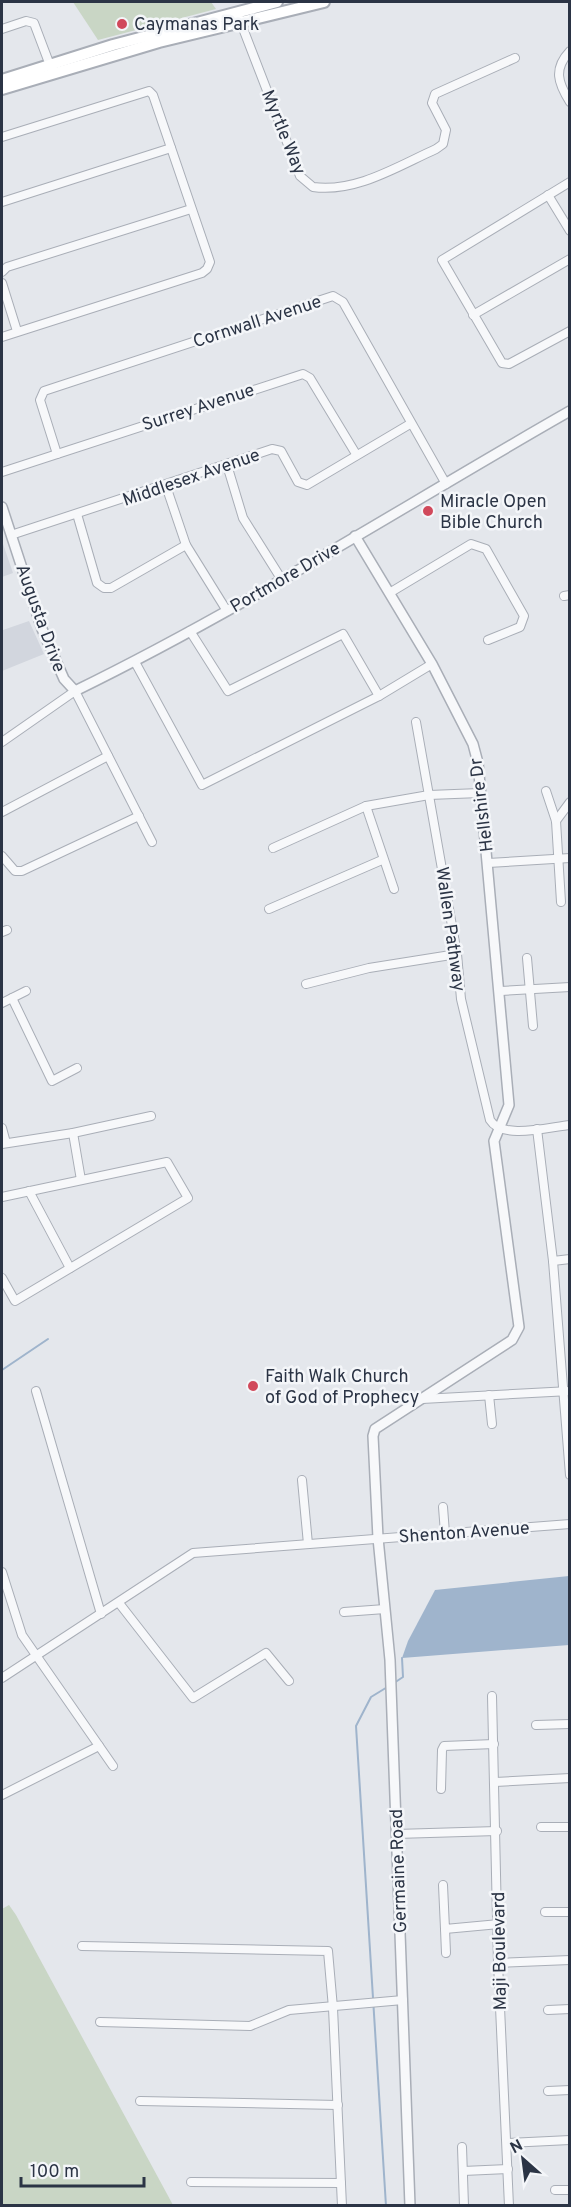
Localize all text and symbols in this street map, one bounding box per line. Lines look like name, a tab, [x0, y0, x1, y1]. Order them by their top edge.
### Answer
place label: Caymanas Park	[134, 14, 259, 37]
marker: Caymanas Park	[115, 17, 129, 31]
street label: Myrtle Way	[255, 87, 310, 178]
street label: Cornwall Avenue	[190, 291, 325, 354]
street label: Surrey Avenue	[139, 379, 258, 437]
street label: Middlesex Avenue	[120, 444, 263, 513]
place label: Miracle Open Bible Church	[440, 491, 547, 535]
marker: Miracle Open Bible Church	[421, 504, 435, 518]
street label: Portmore Drive	[227, 538, 345, 619]
street label: Augusta Drive	[9, 561, 70, 676]
street label: Hellshire Dr	[465, 756, 500, 853]
street label: Wallen Pathway	[429, 865, 470, 993]
place label: Faith Walk Church of God of Prophecy	[265, 1366, 419, 1410]
marker: Faith Walk Church of God of Prophecy	[246, 1379, 260, 1393]
street label: Shenton Avenue	[398, 1517, 530, 1550]
street label: Germaine Road	[386, 1808, 413, 1934]
street label: Maji Boulevard	[488, 1891, 513, 2011]
north arrow	[493, 2129, 553, 2189]
text: N	[507, 2136, 527, 2159]
scale bar	[21, 2150, 144, 2188]
text: 100 m	[30, 2161, 79, 2184]

